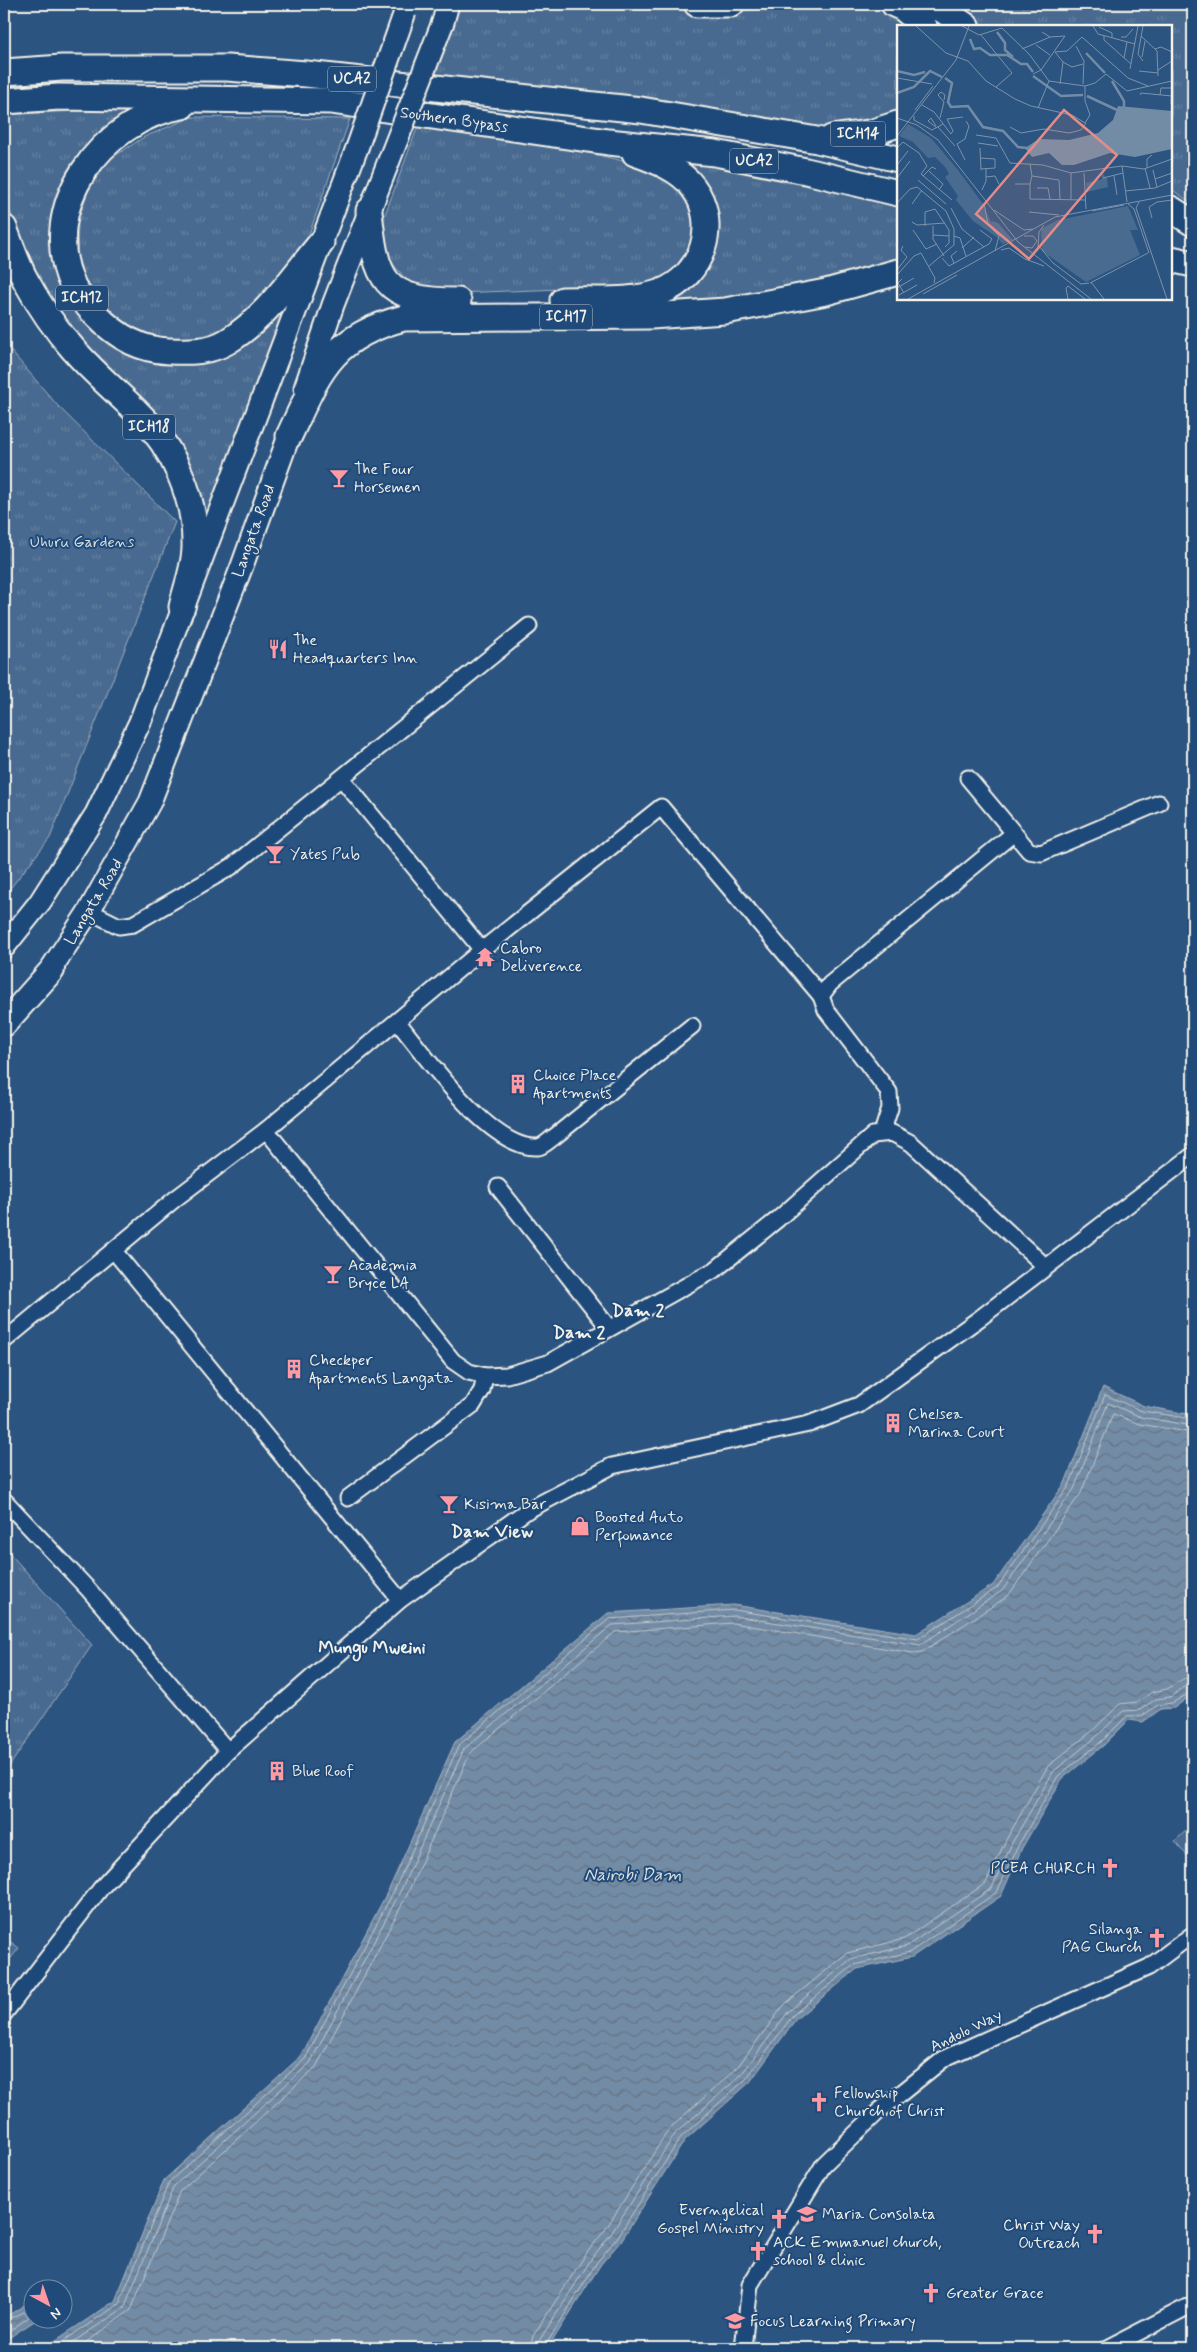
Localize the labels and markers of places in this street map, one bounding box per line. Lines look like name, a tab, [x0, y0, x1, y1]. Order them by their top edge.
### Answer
place label: The Four Horsemen	[354, 459, 421, 498]
bar icon: The Four Horsemen	[328, 467, 350, 489]
place label: The Headquarters Inn	[293, 630, 419, 669]
restaurant icon: The Headquarters Inn	[267, 638, 289, 660]
bar icon: Yates Pub	[264, 843, 286, 865]
place label: Yates Pub	[290, 844, 360, 865]
place label: Cabro Deliverence	[500, 938, 583, 977]
temple icon: Cabro Deliverence	[474, 946, 496, 968]
place label: Choice Place Apartments	[533, 1065, 617, 1105]
building icon: Choice Place Apartments	[507, 1073, 529, 1095]
place label: Academia Bryce LA	[348, 1255, 417, 1294]
bar icon: Academia Bryce LA	[322, 1263, 344, 1285]
place label: Checkper Apartments Langata	[309, 1350, 453, 1390]
building icon: Checkper Apartments Langata	[283, 1358, 305, 1380]
place label: Chelsea Marina Court	[908, 1404, 1005, 1443]
building icon: Chelsea Marina Court	[882, 1412, 904, 1434]
bar icon: Kisima Bar	[438, 1493, 460, 1515]
place label: Kisima Bar	[464, 1494, 546, 1515]
place label: Boosted Auto Perfomance	[595, 1507, 683, 1548]
shop icon: Boosted Auto Perfomance	[569, 1515, 591, 1537]
building icon: Blue Roof	[266, 1760, 288, 1782]
place label: Blue Roof	[292, 1761, 354, 1782]
church icon: PCEA CHURCH	[1099, 1857, 1121, 1879]
place label: PCEA CHURCH	[991, 1858, 1095, 1879]
place label: Silanga PAG Church	[1062, 1919, 1142, 1958]
church icon: Silanga PAG Church	[1146, 1927, 1168, 1949]
place label: Fellowship Church of Christ	[834, 2083, 944, 2122]
church icon: Fellowship Church of Christ	[808, 2091, 830, 2113]
place label: Everngelical Gospel Ministry	[657, 2200, 764, 2239]
school or university icon: Maria Consolata	[796, 2203, 818, 2225]
place label: Maria Consolata	[822, 2204, 935, 2225]
church icon: Everngelical Gospel Ministry	[768, 2208, 790, 2230]
place label: Christ Way Outreach	[1003, 2215, 1080, 2254]
church icon: Christ Way Outreach	[1084, 2223, 1106, 2245]
place label: ACK Emmanuel church, school & clinic	[773, 2232, 942, 2271]
church icon: ACK Emmanuel church, school & clinic	[747, 2240, 769, 2262]
church icon: Greater Grace	[920, 2282, 942, 2304]
place label: Greater Grace	[946, 2283, 1044, 2304]
school or university icon: Focus Learning Primary	[724, 2310, 746, 2332]
place label: Focus Learning Primary	[750, 2311, 916, 2333]

